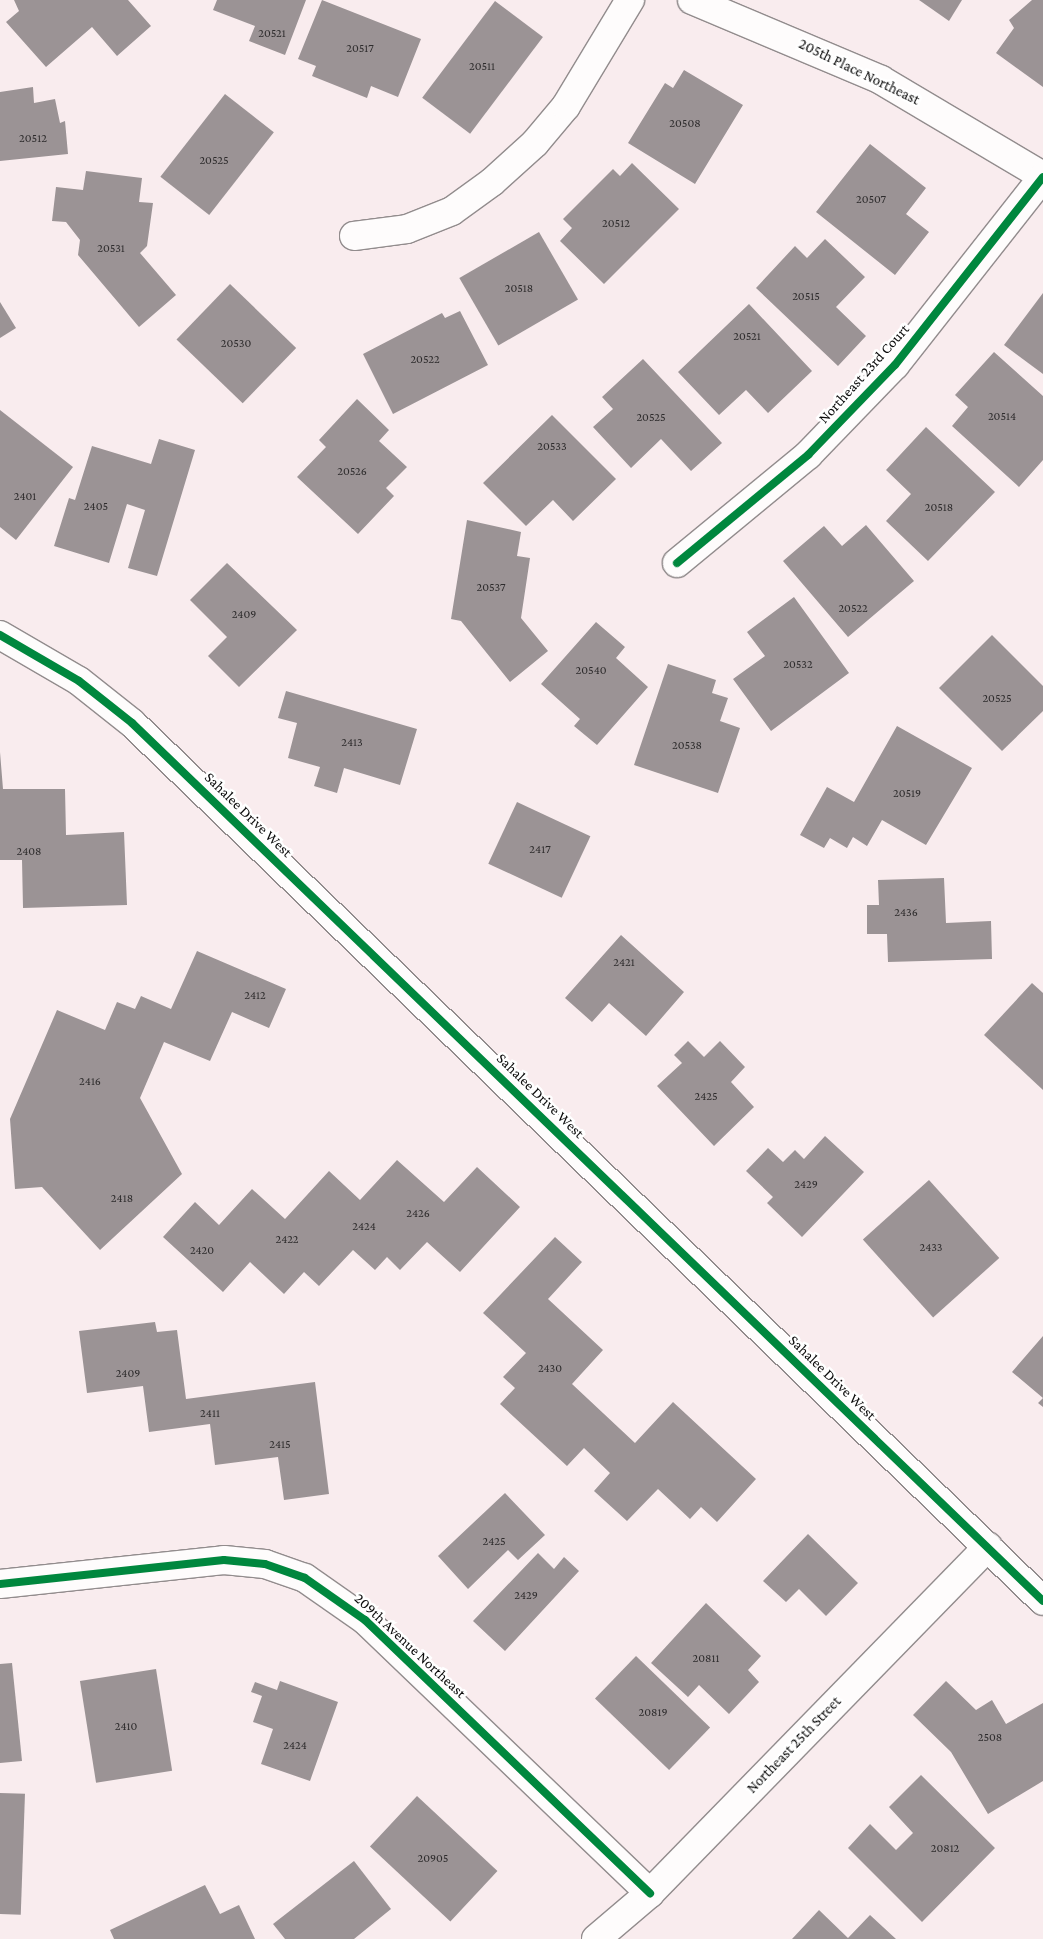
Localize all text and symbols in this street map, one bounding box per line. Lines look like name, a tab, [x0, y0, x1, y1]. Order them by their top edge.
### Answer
house number: 20521	[258, 27, 286, 41]
street label: 205th Place Northeast	[796, 35, 922, 109]
house number: 20517	[346, 42, 374, 56]
house number: 20511	[469, 60, 495, 74]
house number: 20508	[669, 117, 701, 131]
house number: 20512	[19, 132, 47, 146]
house number: 20525	[199, 154, 229, 168]
house number: 20507	[856, 193, 886, 207]
house number: 20512	[602, 217, 630, 231]
house number: 20531	[97, 242, 125, 256]
house number: 20518	[505, 282, 533, 296]
house number: 20515	[792, 290, 820, 304]
street label: Northeast 23rd Court	[815, 321, 913, 427]
house number: 20521	[733, 330, 761, 344]
house number: 20530	[221, 337, 251, 351]
house number: 20522	[410, 353, 440, 367]
house number: 20514	[988, 410, 1016, 424]
house number: 20525	[636, 411, 666, 425]
house number: 20533	[537, 440, 567, 454]
house number: 20526	[337, 465, 367, 479]
house number: 2401	[14, 490, 36, 504]
house number: 2405	[84, 500, 108, 514]
house number: 20518	[925, 501, 953, 515]
house number: 20537	[476, 581, 506, 595]
house number: 20522	[838, 602, 868, 616]
house number: 2409	[232, 608, 256, 622]
house number: 20532	[783, 658, 813, 672]
house number: 20540	[575, 664, 607, 678]
house number: 20525	[982, 692, 1012, 706]
house number: 2413	[341, 736, 363, 750]
house number: 20538	[672, 739, 702, 753]
street label: Sahalee Drive West	[200, 769, 296, 861]
house number: 20519	[893, 787, 921, 801]
house number: 2417	[529, 843, 551, 857]
house number: 2408	[16, 845, 42, 859]
house number: 2436	[894, 906, 918, 920]
house number: 2421	[613, 956, 635, 970]
house number: 2412	[244, 989, 266, 1003]
street label: Sahalee Drive West	[492, 1050, 588, 1142]
house number: 2416	[79, 1075, 101, 1089]
house number: 2425	[694, 1090, 718, 1104]
house number: 2429	[794, 1178, 818, 1192]
house number: 2418	[111, 1192, 133, 1206]
house number: 2426	[406, 1207, 430, 1221]
house number: 2424	[352, 1220, 376, 1234]
house number: 2422	[275, 1233, 299, 1247]
house number: 2433	[919, 1241, 943, 1255]
house number: 2420	[190, 1244, 214, 1258]
street label: Sahalee Drive West	[784, 1332, 880, 1424]
house number: 2430	[538, 1362, 562, 1376]
house number: 2409	[116, 1367, 140, 1381]
house number: 2411	[200, 1407, 220, 1421]
house number: 2415	[269, 1438, 291, 1452]
house number: 2425	[482, 1535, 506, 1549]
house number: 2429	[514, 1589, 538, 1603]
street label: 209th Avenue Northeast	[350, 1590, 470, 1702]
house number: 20811	[693, 1652, 719, 1666]
street label: Northeast 25th Street	[743, 1693, 845, 1797]
house number: 20819	[638, 1706, 668, 1720]
house number: 2410	[115, 1720, 137, 1734]
house number: 2508	[978, 1731, 1002, 1745]
house number: 2424	[283, 1739, 307, 1753]
house number: 20812	[931, 1842, 959, 1856]
house number: 20905	[417, 1852, 449, 1866]

